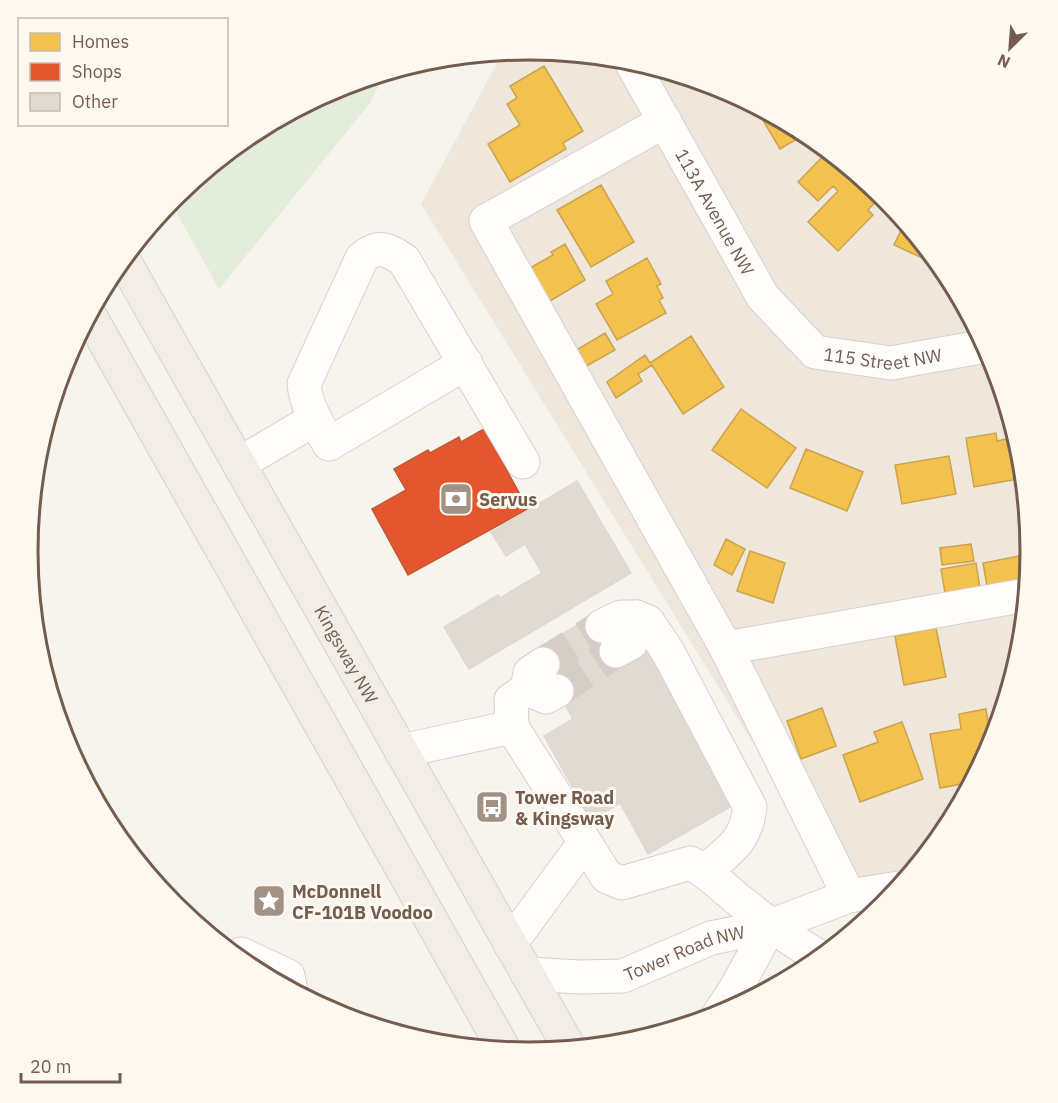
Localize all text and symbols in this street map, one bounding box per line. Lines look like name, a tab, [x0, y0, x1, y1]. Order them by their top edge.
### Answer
legend	[18, 18, 228, 126]
north arrow	[980, 18, 1040, 78]
text: Homes	[72, 30, 129, 53]
text: N	[994, 50, 1013, 73]
text: Shops	[72, 60, 122, 83]
text: Other	[72, 90, 118, 113]
street label: 113A Avenue NW	[671, 144, 760, 279]
street label: 115 Street NW	[822, 342, 944, 375]
bank icon: Servus	[438, 481, 474, 517]
place label: Servus	[479, 488, 537, 511]
street label: Kingsway NW	[310, 601, 384, 707]
place label: Tower Road & Kingsway	[515, 786, 614, 830]
bus stop icon: Tower Road & Kingsway	[474, 789, 510, 825]
place label: McDonnell CF-101B Voodoo	[292, 880, 433, 924]
place icon: McDonnell CF-101B Voodoo	[251, 883, 287, 919]
street label: Tower Road NW	[620, 920, 747, 986]
scale bar	[21, 1046, 120, 1084]
text: 20 m	[30, 1055, 72, 1078]

